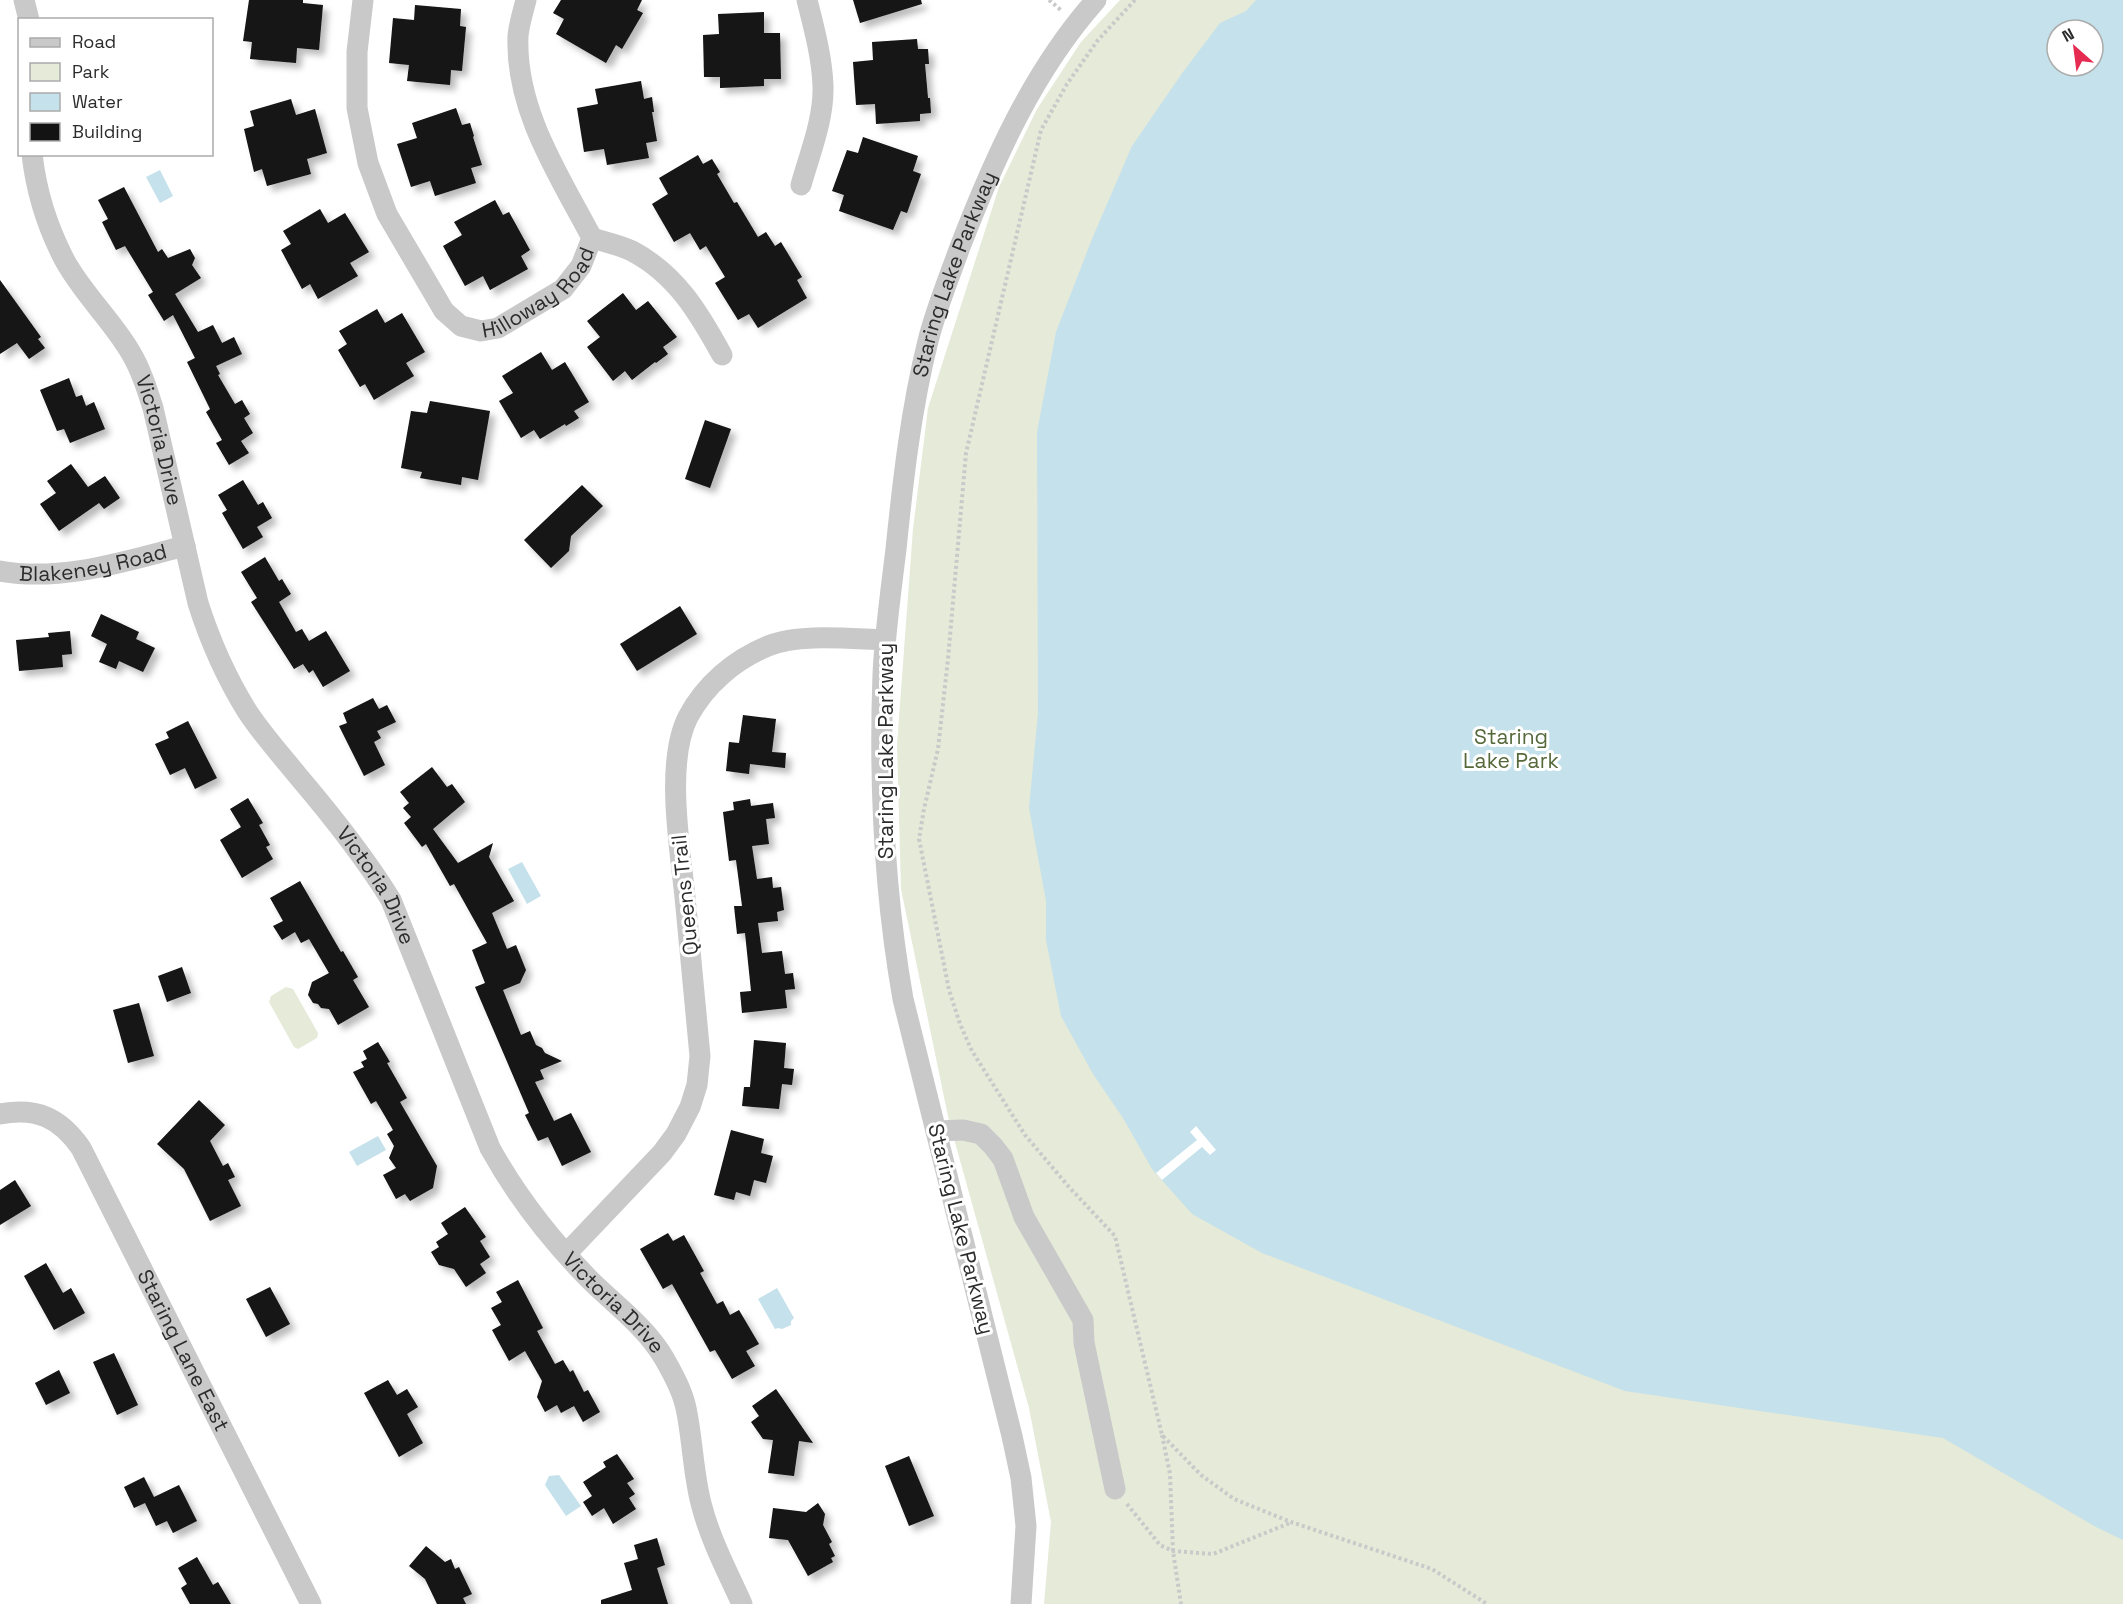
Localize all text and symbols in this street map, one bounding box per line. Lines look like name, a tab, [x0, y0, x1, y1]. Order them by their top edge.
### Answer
legend	[18, 18, 213, 156]
north arrow	[2045, 18, 2105, 78]
text: N	[2059, 23, 2078, 47]
text: Road	[72, 30, 116, 53]
text: Park	[72, 60, 110, 83]
text: Water	[72, 90, 123, 113]
text: Building	[72, 120, 142, 143]
street label: Staring Lake Parkway	[906, 167, 1003, 379]
street label: Hilloway Road	[480, 243, 600, 344]
street label: Victoria Drive	[130, 371, 189, 508]
street label: Blakeney Road	[19, 537, 170, 587]
street label: Staring Lake Parkway	[872, 643, 899, 859]
park label: Staring Lake Park	[1463, 723, 1559, 774]
street label: Victoria Drive	[331, 820, 421, 948]
street label: Queens Trail	[665, 833, 704, 957]
street label: Staring Lake Parkway	[922, 1121, 1001, 1337]
street label: Victoria Drive	[557, 1246, 671, 1359]
street label: Staring Lane East	[131, 1265, 236, 1436]

